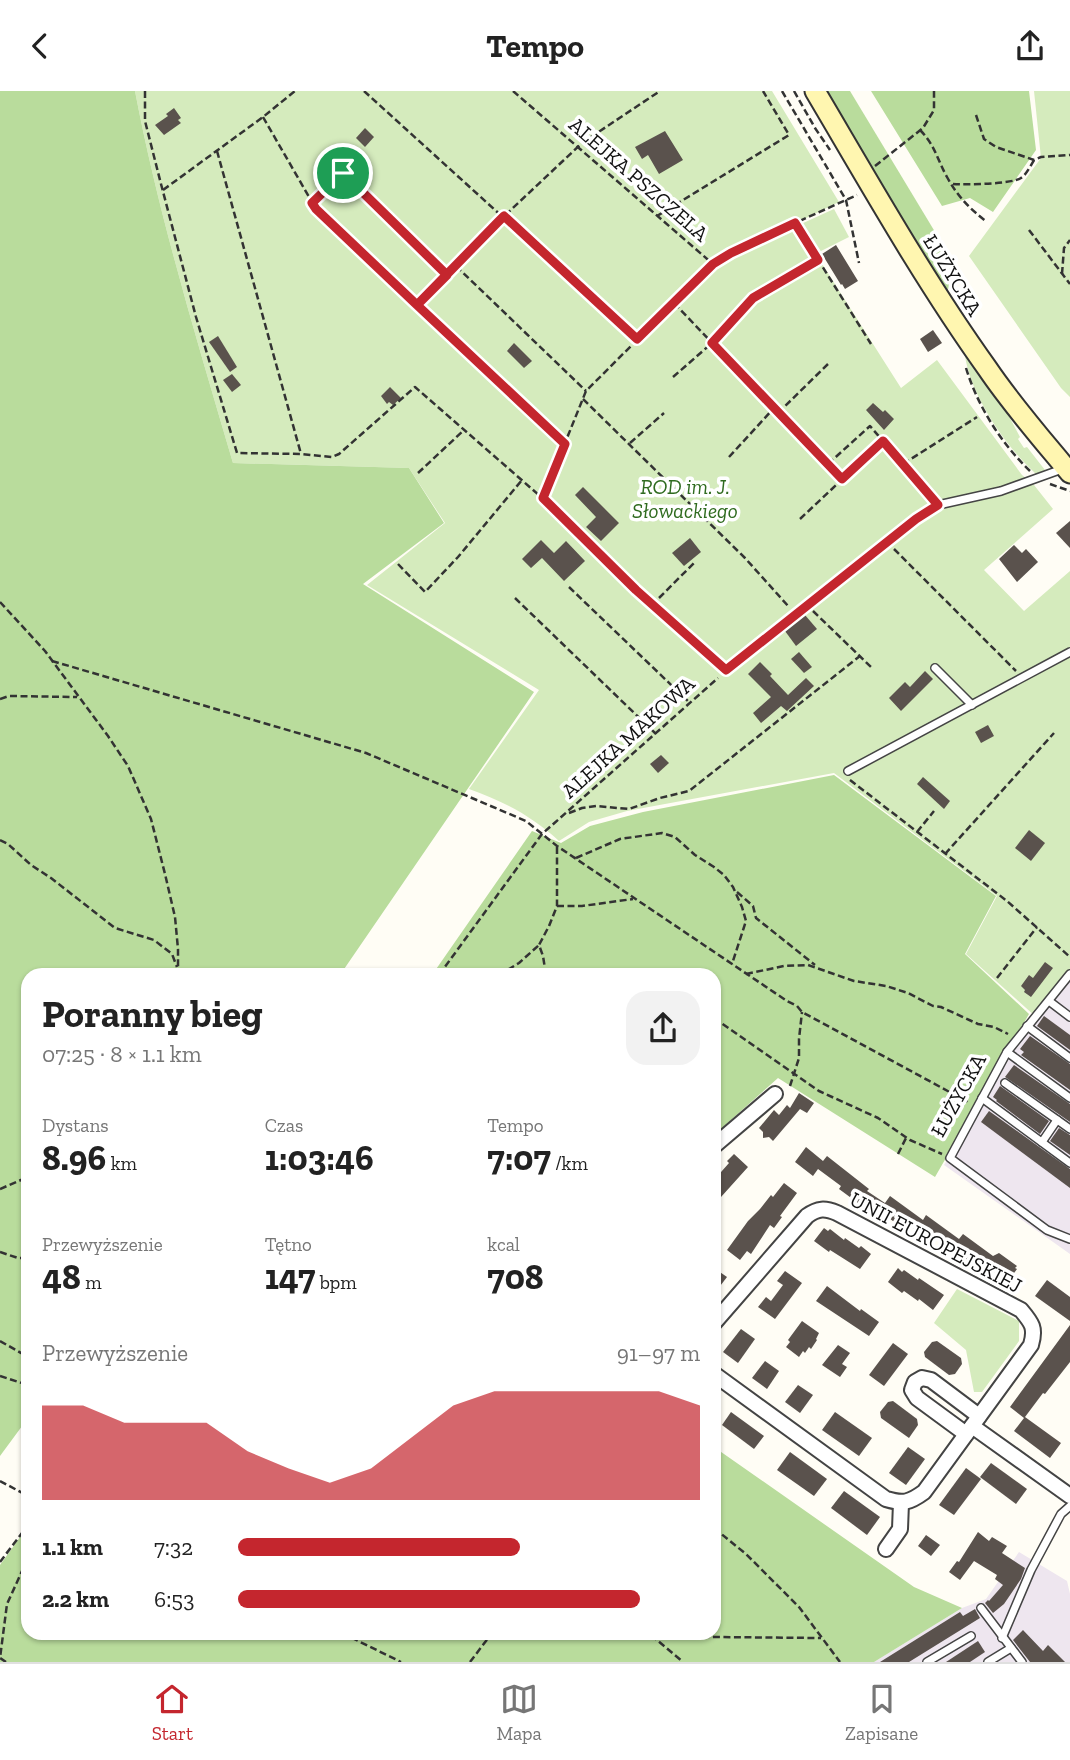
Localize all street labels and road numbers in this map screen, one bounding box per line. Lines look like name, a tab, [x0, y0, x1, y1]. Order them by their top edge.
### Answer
street label: ALEJKA PSZCZELA	[564, 112, 714, 247]
street label: ŁUŻYCKA	[918, 230, 988, 321]
street label: ALEJKA MAKOWA	[556, 671, 700, 803]
street label: ŁUŻYCKA	[925, 1049, 991, 1141]
street label: UNII EUROPEJSKIEJ	[846, 1186, 1026, 1298]

